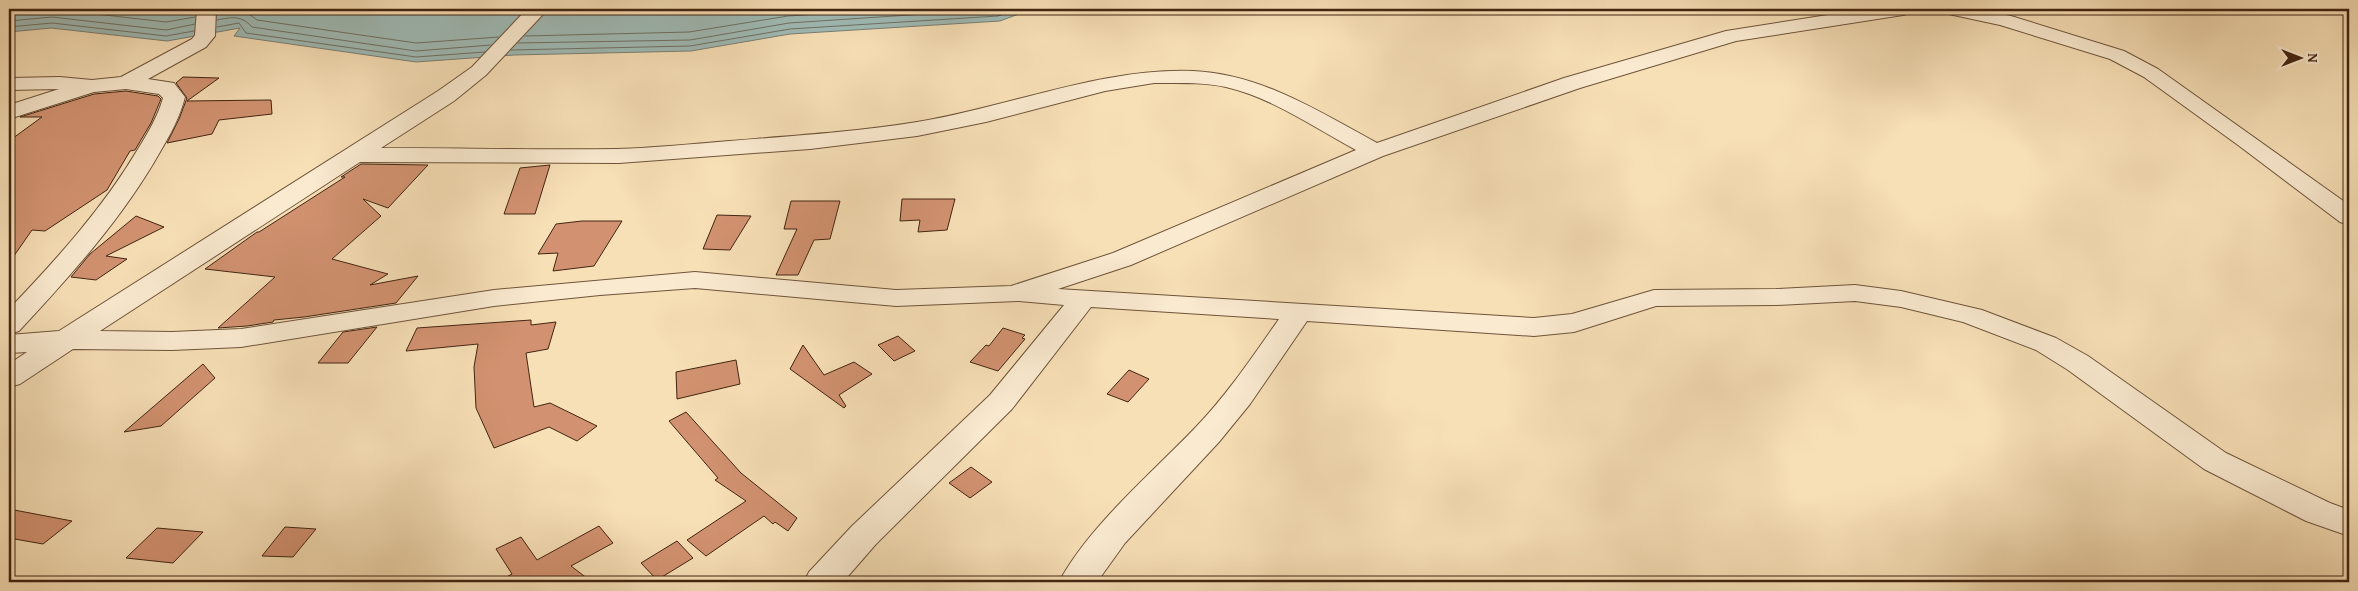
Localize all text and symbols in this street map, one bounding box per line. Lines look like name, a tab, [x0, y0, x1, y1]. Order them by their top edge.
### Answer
north arrow	[2276, 32, 2326, 82]
text: N	[2303, 53, 2323, 63]

